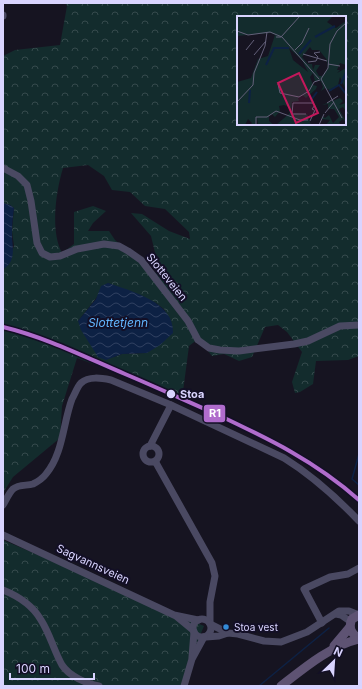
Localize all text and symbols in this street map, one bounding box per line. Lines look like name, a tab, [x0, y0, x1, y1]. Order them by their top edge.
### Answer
inset map	[237, 16, 346, 125]
street label: Slotteveien	[144, 250, 190, 304]
water label: Slottetjenn	[88, 315, 148, 330]
place label: Stoa	[180, 387, 204, 401]
marker: Stoa	[165, 388, 177, 400]
line badge: R1	[203, 404, 226, 423]
text: R1	[209, 406, 221, 420]
street label: Sagvannsveien	[54, 541, 132, 587]
place label: Stoa vest	[234, 621, 279, 633]
marker: Stoa vest	[221, 622, 231, 632]
north arrow	[314, 641, 354, 681]
text: N	[331, 644, 345, 660]
scale bar	[10, 655, 94, 681]
text: 100 m	[16, 661, 50, 676]

